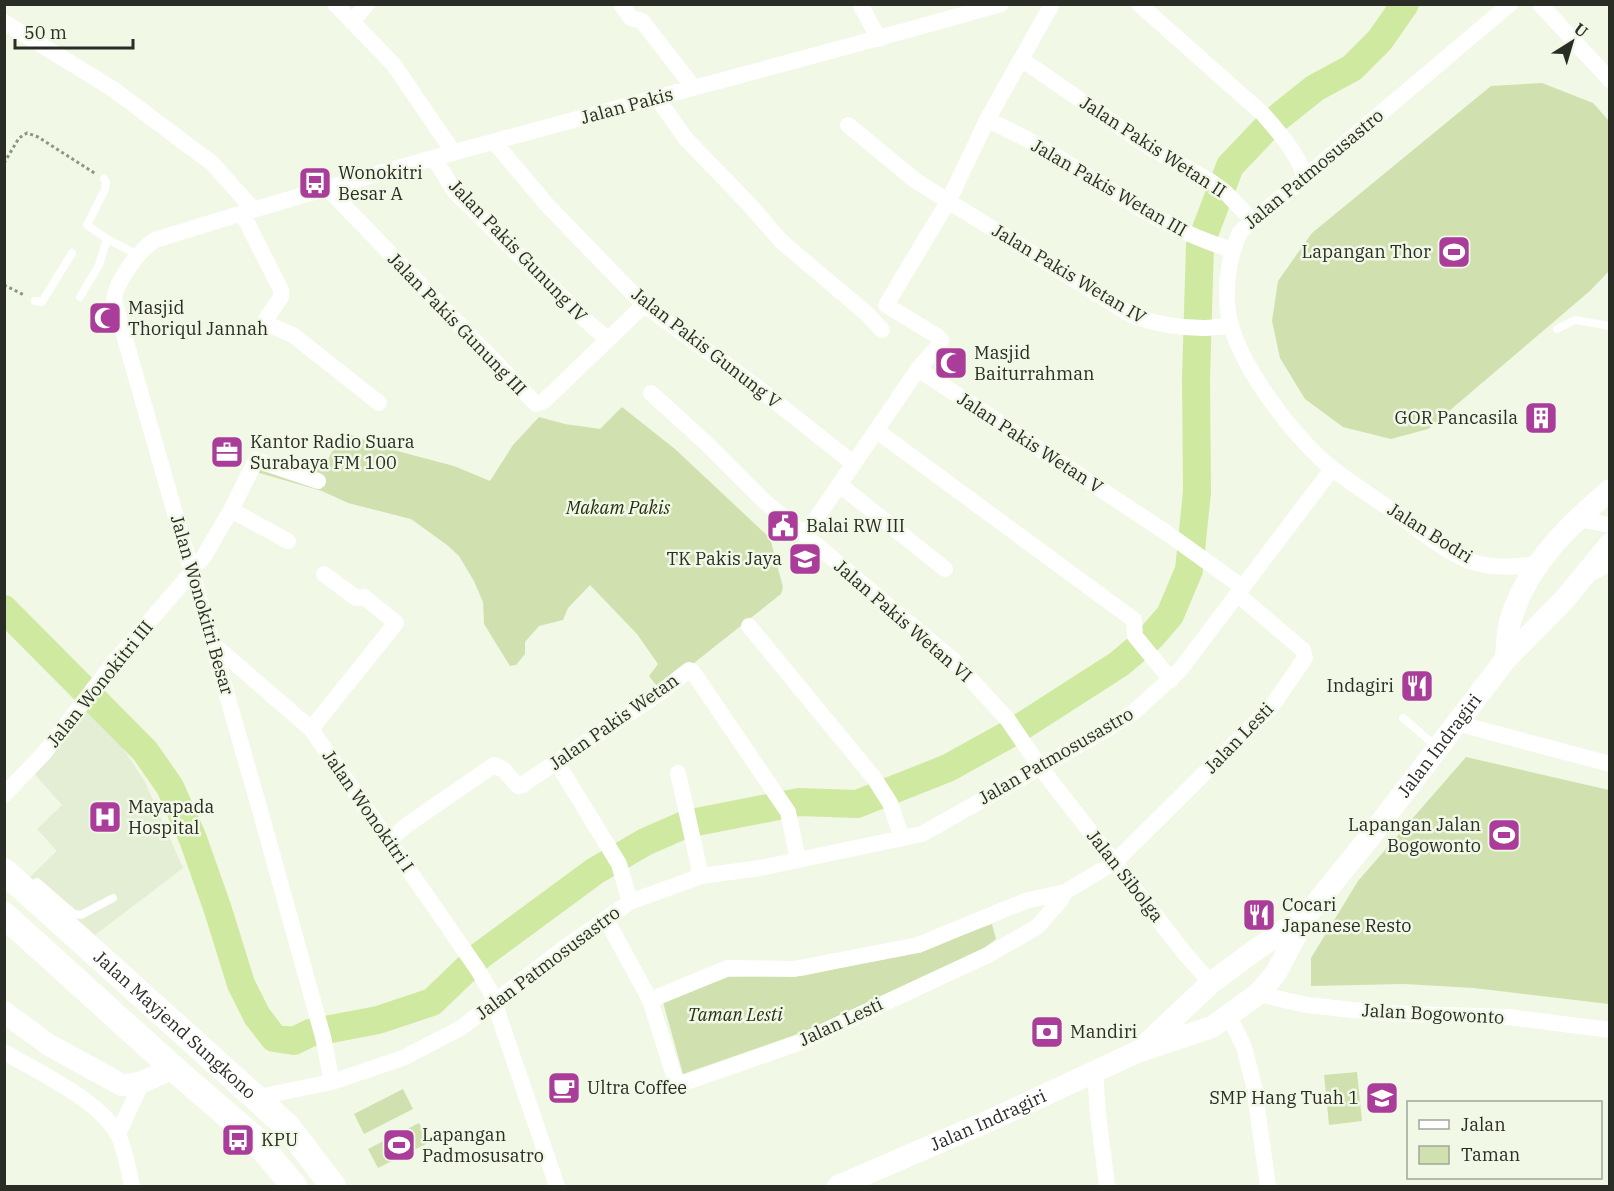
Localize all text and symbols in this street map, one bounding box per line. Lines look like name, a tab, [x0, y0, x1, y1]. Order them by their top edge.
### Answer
scale bar	[15, 12, 134, 50]
north arrow	[1542, 12, 1602, 72]
text: U	[1570, 18, 1592, 42]
text: 50 m	[24, 21, 67, 44]
street label: Jalan Pakis	[578, 82, 676, 129]
street label: Jalan Pakis Wetan II	[1076, 91, 1231, 202]
street label: Jalan Patmosusastro	[1239, 104, 1388, 234]
street label: Jalan Pakis Wetan III	[1027, 134, 1191, 241]
place label: Wonokitri Besar A	[338, 161, 423, 205]
bus stop icon: Wonokitri Besar A	[297, 165, 333, 201]
street label: Jalan Pakis Gunung IV	[444, 175, 592, 327]
street label: Jalan Pakis Wetan IV	[988, 219, 1150, 329]
sports icon: Lapangan Thor	[1436, 234, 1472, 270]
place label: Lapangan Thor	[1302, 240, 1431, 263]
street label: Jalan Pakis Gunung III	[383, 247, 532, 400]
street label: Jalan Pakis Gunung V	[627, 282, 786, 413]
place label: Masjid Thoriqul Jannah	[128, 296, 268, 340]
mosque icon: Masjid Thoriqul Jannah	[87, 300, 123, 336]
place label: Masjid Baiturrahman	[974, 341, 1095, 385]
mosque icon: Masjid Baiturrahman	[933, 345, 969, 381]
street label: Jalan Pakis Wetan V	[953, 387, 1107, 498]
building icon: GOR Pancasila	[1523, 400, 1559, 436]
place label: GOR Pancasila	[1394, 406, 1518, 429]
place label: Kantor Radio Suara Surabaya FM 100	[250, 430, 415, 474]
office icon: Kantor Radio Suara Surabaya FM 100	[209, 434, 245, 470]
park label: Makam Pakis	[565, 496, 670, 519]
street label: Jalan Bodri	[1384, 497, 1477, 568]
public building icon: Balai RW III	[765, 508, 801, 544]
street label: Jalan Wonokitri Besar	[166, 512, 239, 697]
place label: Balai RW III	[806, 514, 905, 537]
school or university icon: TK Pakis Jaya	[787, 541, 823, 577]
place label: TK Pakis Jaya	[666, 547, 782, 570]
street label: Jalan Pakis Wetan VI	[830, 554, 977, 687]
street label: Jalan Wonokitri III	[41, 616, 158, 752]
street label: Jalan Pakis Wetan	[545, 668, 683, 775]
restaurant icon: Indagiri	[1399, 668, 1435, 704]
place label: Indagiri	[1326, 674, 1394, 697]
street label: Jalan Indragiri	[1392, 689, 1486, 802]
street label: Jalan Lesti	[1199, 697, 1278, 778]
street label: Jalan Patmosusastro	[974, 702, 1137, 809]
street label: Jalan Wonokitri I	[318, 745, 419, 876]
place label: Mayapada Hospital	[128, 795, 215, 839]
hospital icon: Mayapada Hospital	[87, 799, 123, 835]
place label: Lapangan Jalan Bogowonto	[1348, 813, 1481, 857]
sports icon: Lapangan Jalan Bogowonto	[1486, 817, 1522, 853]
street label: Jalan Sibolga	[1082, 825, 1169, 927]
place label: Cocari Japanese Resto	[1282, 893, 1411, 937]
restaurant icon: Cocari Japanese Resto	[1241, 897, 1277, 933]
street label: Jalan Patmosusastro	[471, 901, 624, 1024]
street label: Jalan Mayjend Sungkono	[89, 945, 261, 1104]
street label: Jalan Lesti	[795, 992, 887, 1051]
street label: Jalan Bogowonto	[1361, 998, 1505, 1029]
park label: Taman Lesti	[687, 1003, 783, 1026]
bank icon: Mandiri	[1029, 1014, 1065, 1050]
place label: Mandiri	[1070, 1020, 1138, 1043]
cafe icon: Ultra Coffee	[546, 1070, 582, 1106]
place label: Ultra Coffee	[587, 1076, 687, 1099]
school or university icon: SMP Hang Tuah 1	[1364, 1080, 1400, 1116]
street label: Jalan Indragiri	[927, 1084, 1050, 1156]
place label: SMP Hang Tuah 1	[1209, 1086, 1359, 1109]
legend	[1407, 1101, 1602, 1179]
text: Jalan	[1461, 1113, 1506, 1136]
bus stop icon: KPU	[220, 1122, 256, 1158]
place label: Lapangan Padmosusatro	[422, 1123, 544, 1167]
sports icon: Lapangan Padmosusatro	[381, 1127, 417, 1163]
place label: KPU	[261, 1128, 298, 1151]
text: Taman	[1461, 1143, 1520, 1166]

